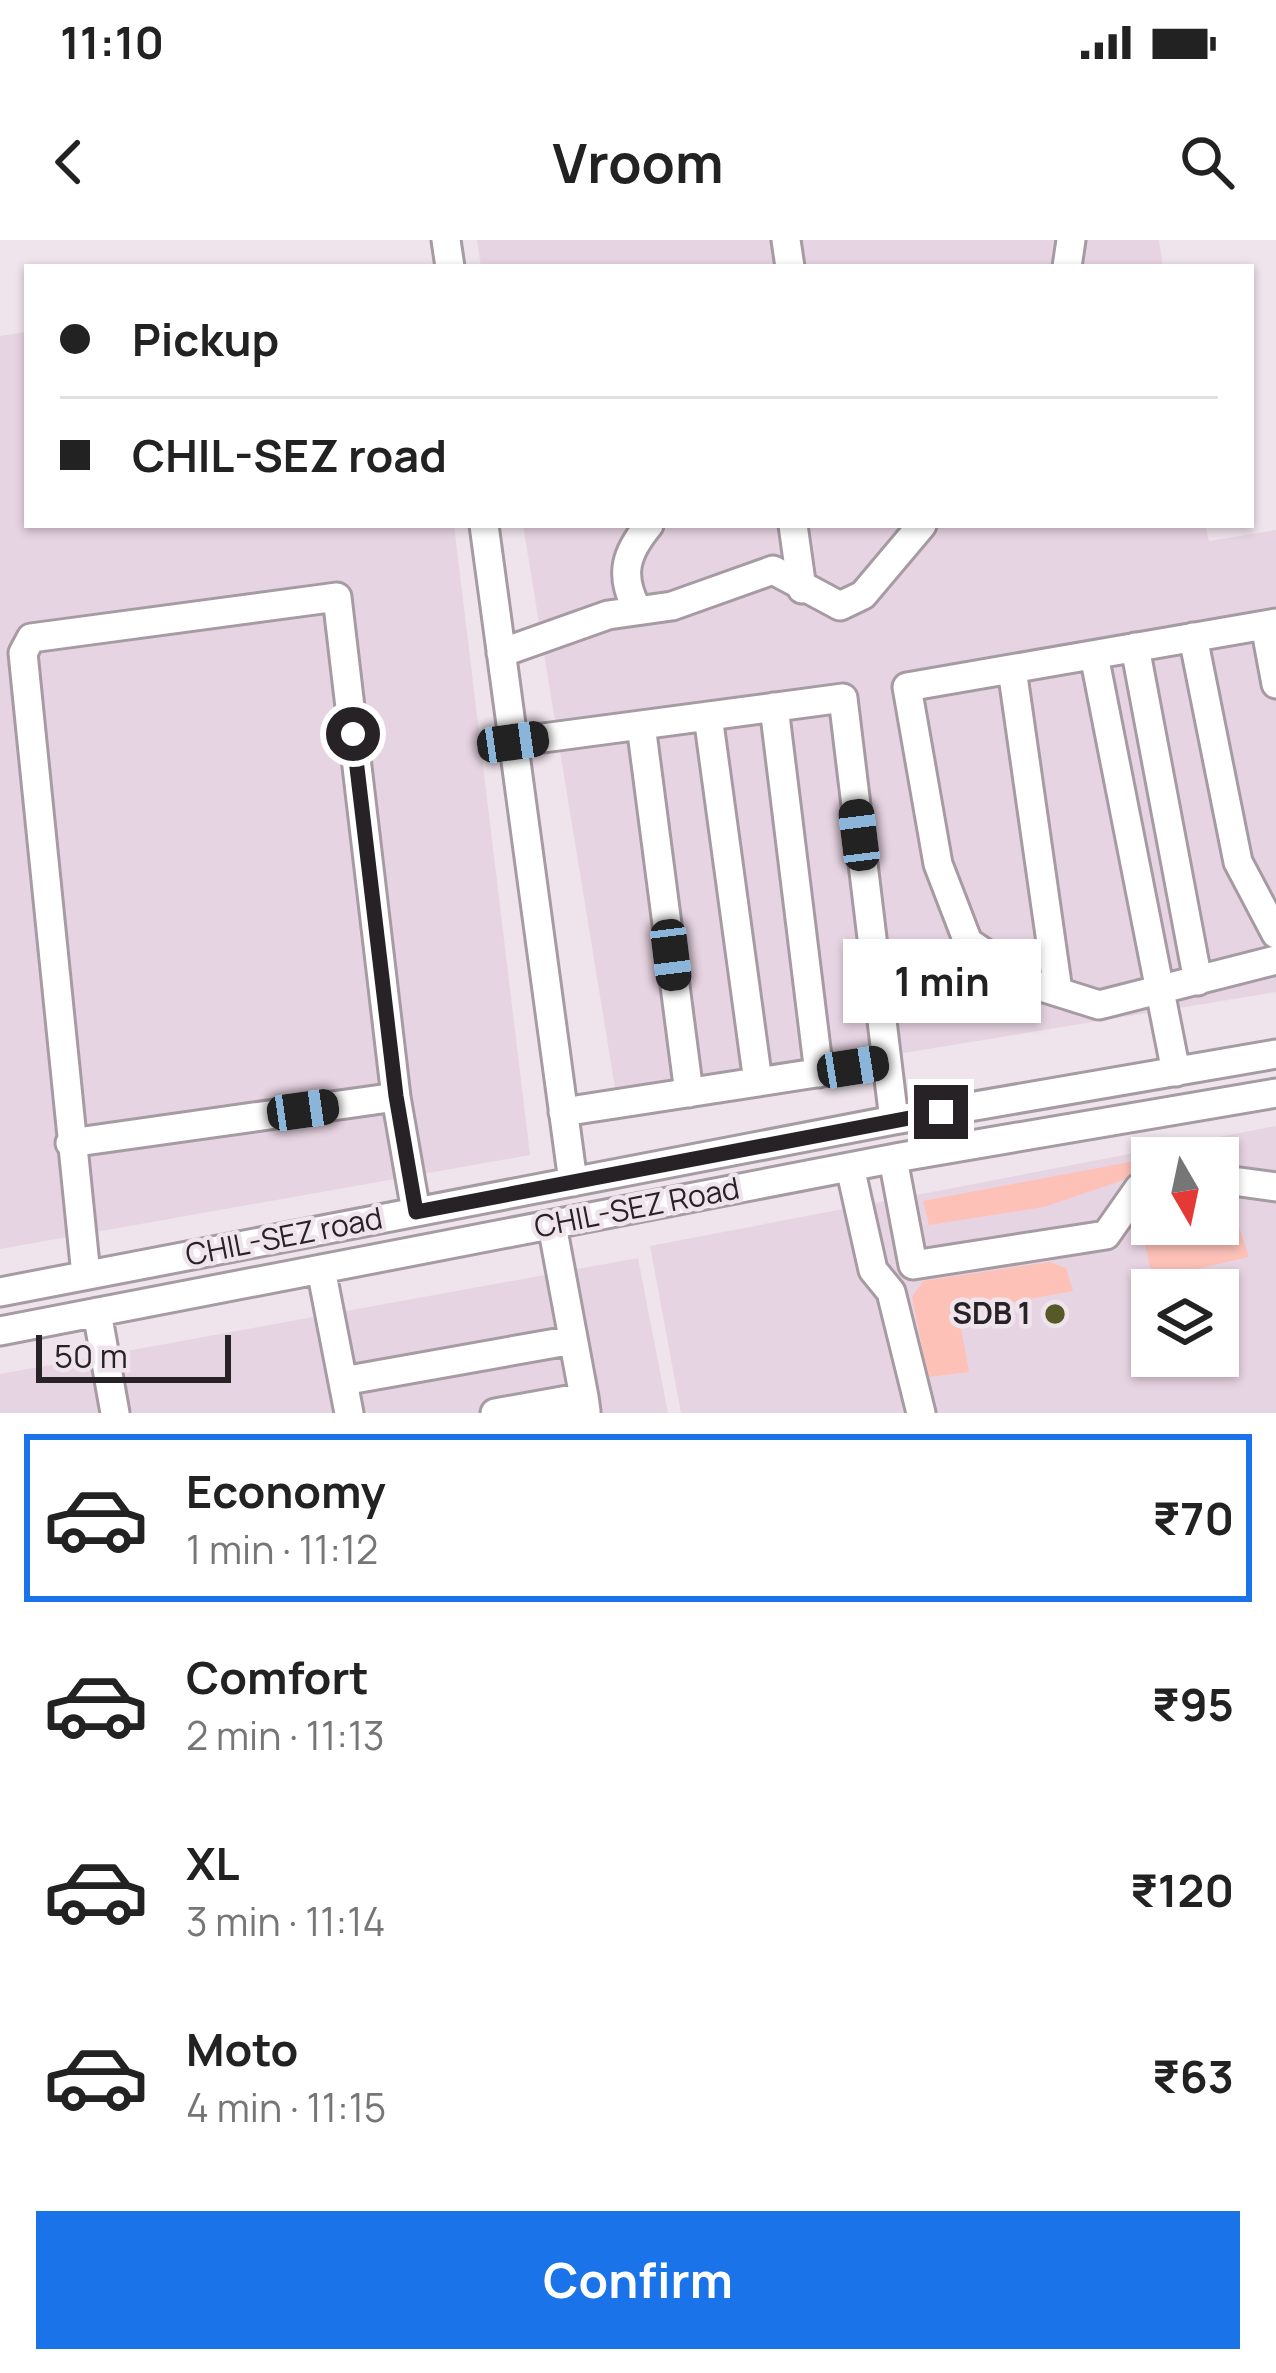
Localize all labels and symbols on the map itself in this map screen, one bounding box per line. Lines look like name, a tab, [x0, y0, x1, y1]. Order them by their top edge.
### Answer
route start	[326, 707, 380, 761]
car	[475, 719, 551, 765]
car	[837, 797, 881, 873]
car	[649, 917, 693, 993]
callout: 1 min	[842, 938, 1040, 1022]
car	[815, 1044, 891, 1090]
route end	[914, 1085, 968, 1139]
car	[265, 1087, 341, 1133]
north arrow	[1131, 1137, 1239, 1245]
street label: CHIL-SEZ Road	[531, 1167, 743, 1246]
street label: CHIL-SEZ road	[182, 1196, 386, 1275]
place label: SDB 1	[952, 1292, 1031, 1333]
marker: SDB 1	[1042, 1301, 1068, 1327]
scale bar	[36, 1329, 231, 1382]

